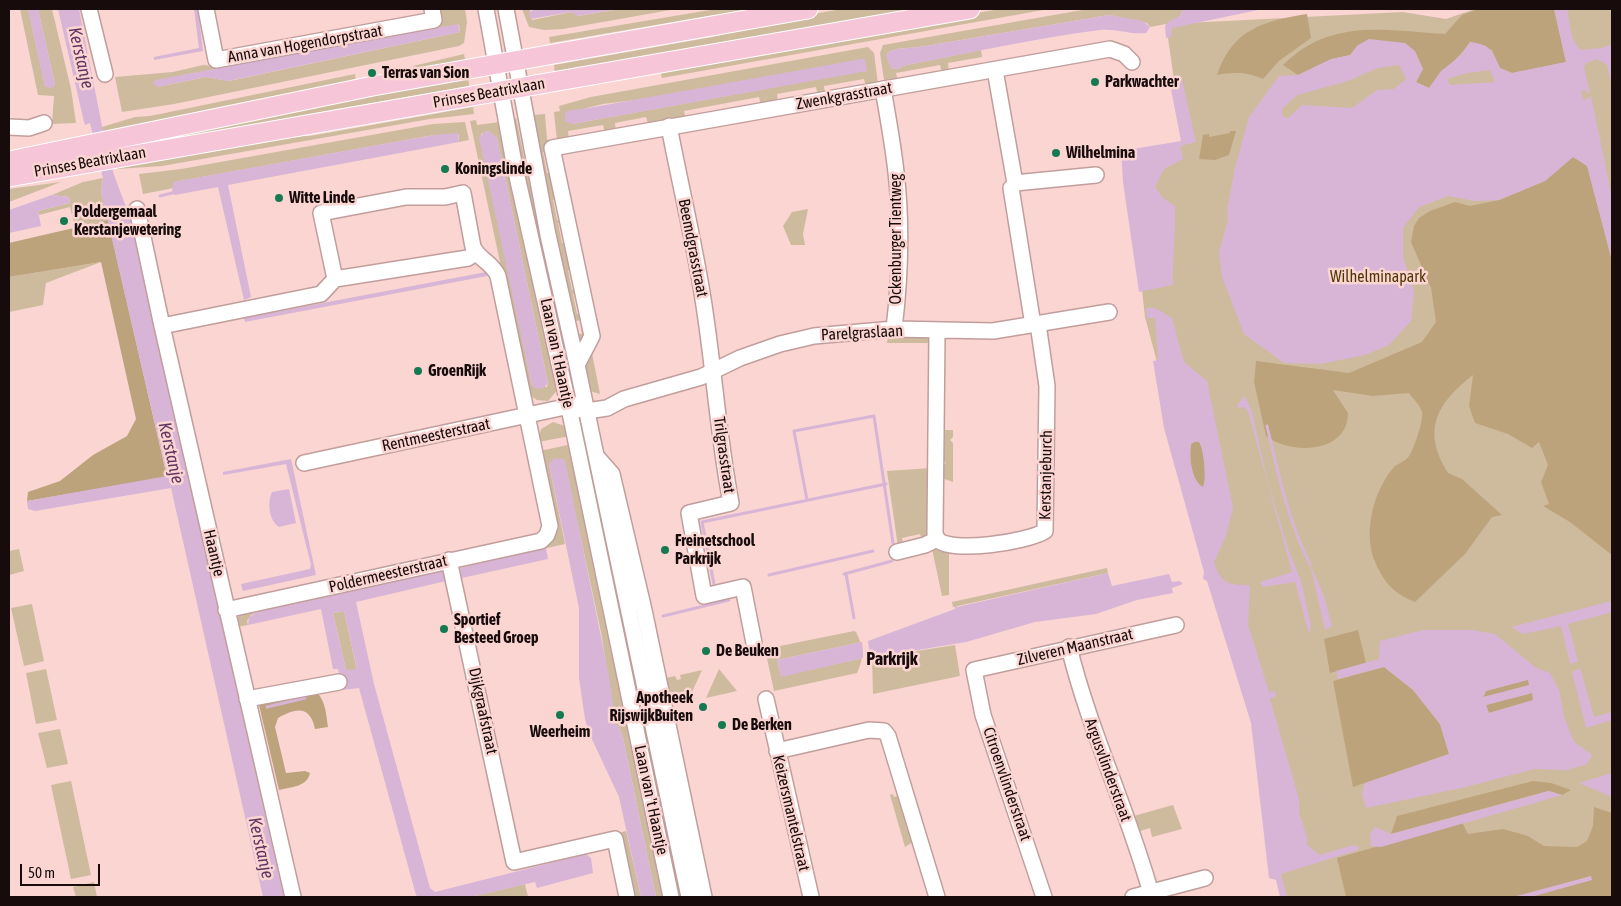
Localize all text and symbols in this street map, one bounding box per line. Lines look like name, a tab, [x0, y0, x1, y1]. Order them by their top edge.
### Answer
street label: Anna van Hogendorpstraat	[226, 21, 384, 67]
water label: Kerstanje	[63, 25, 99, 91]
place label: Terras van Sion	[382, 63, 469, 83]
marker: Terras van Sion	[366, 67, 378, 79]
place label: Parkwachter	[1105, 72, 1179, 92]
street label: Prinses Beatrixlaan	[431, 74, 547, 112]
marker: Parkwachter	[1089, 76, 1101, 88]
street label: Zwenkgrasstraat	[794, 78, 894, 114]
street label: Prinses Beatrixlaan	[32, 143, 148, 181]
place label: Wilhelmina	[1066, 143, 1135, 163]
marker: Wilhelmina	[1050, 147, 1062, 159]
place label: Koningslinde	[455, 159, 532, 179]
marker: Koningslinde	[439, 163, 451, 175]
street label: Ockenburger Tientweg	[886, 174, 906, 304]
place label: Witte Linde	[289, 188, 355, 208]
marker: Witte Linde	[273, 192, 285, 204]
street label: Beemdgrasstraat	[674, 197, 712, 299]
place label: Poldergemaal Kerstanjewetering	[74, 202, 181, 240]
marker: Poldergemaal Kerstanjewetering	[58, 215, 70, 227]
park label: Wilhelminapark	[1330, 267, 1426, 287]
street label: Laan van 't Haantje	[536, 296, 578, 410]
street label: Parelgraslaan	[820, 321, 904, 345]
place label: GroenRijk	[428, 361, 486, 381]
marker: GroenRijk	[412, 365, 424, 377]
street label: Rentmeesterstraat	[380, 414, 492, 456]
street label: Trilgrasstraat	[709, 416, 739, 494]
water label: Kerstanje	[153, 420, 189, 486]
street label: Kerstanjeburch	[1036, 430, 1056, 520]
street label: Haantje	[199, 528, 229, 578]
place label: Freinetschool Parkrijk	[675, 531, 755, 569]
marker: Freinetschool Parkrijk	[659, 544, 671, 556]
street label: Poldermeesterstraat	[327, 551, 449, 597]
place label: Sportief Besteed Groep	[454, 610, 539, 648]
marker: Sportief Besteed Groep	[438, 623, 450, 635]
street label: Zilveren Maanstraat	[1015, 624, 1135, 670]
place label: De Beuken	[716, 641, 779, 661]
marker: De Beuken	[700, 645, 712, 657]
district label: Parkrijk	[866, 648, 918, 670]
street label: Dijkgraafstraat	[464, 666, 502, 756]
place label: Apotheek RijswijkBuiten	[610, 688, 693, 726]
marker: Apotheek RijswijkBuiten	[697, 701, 709, 713]
marker: Weerheim	[554, 709, 566, 721]
place label: De Berken	[732, 715, 792, 735]
street label: Argusvlinderstraat	[1080, 716, 1136, 824]
marker: De Berken	[716, 719, 728, 731]
place label: Weerheim	[530, 722, 590, 742]
street label: Citroenvlinderstraat	[979, 725, 1035, 843]
street label: Laan van 't Haantje	[630, 743, 672, 857]
street label: Keizersmantelstraat	[768, 753, 814, 873]
water label: Kerstanje	[243, 815, 279, 881]
scale bar	[22, 854, 102, 886]
text: 50 m	[28, 864, 55, 881]

